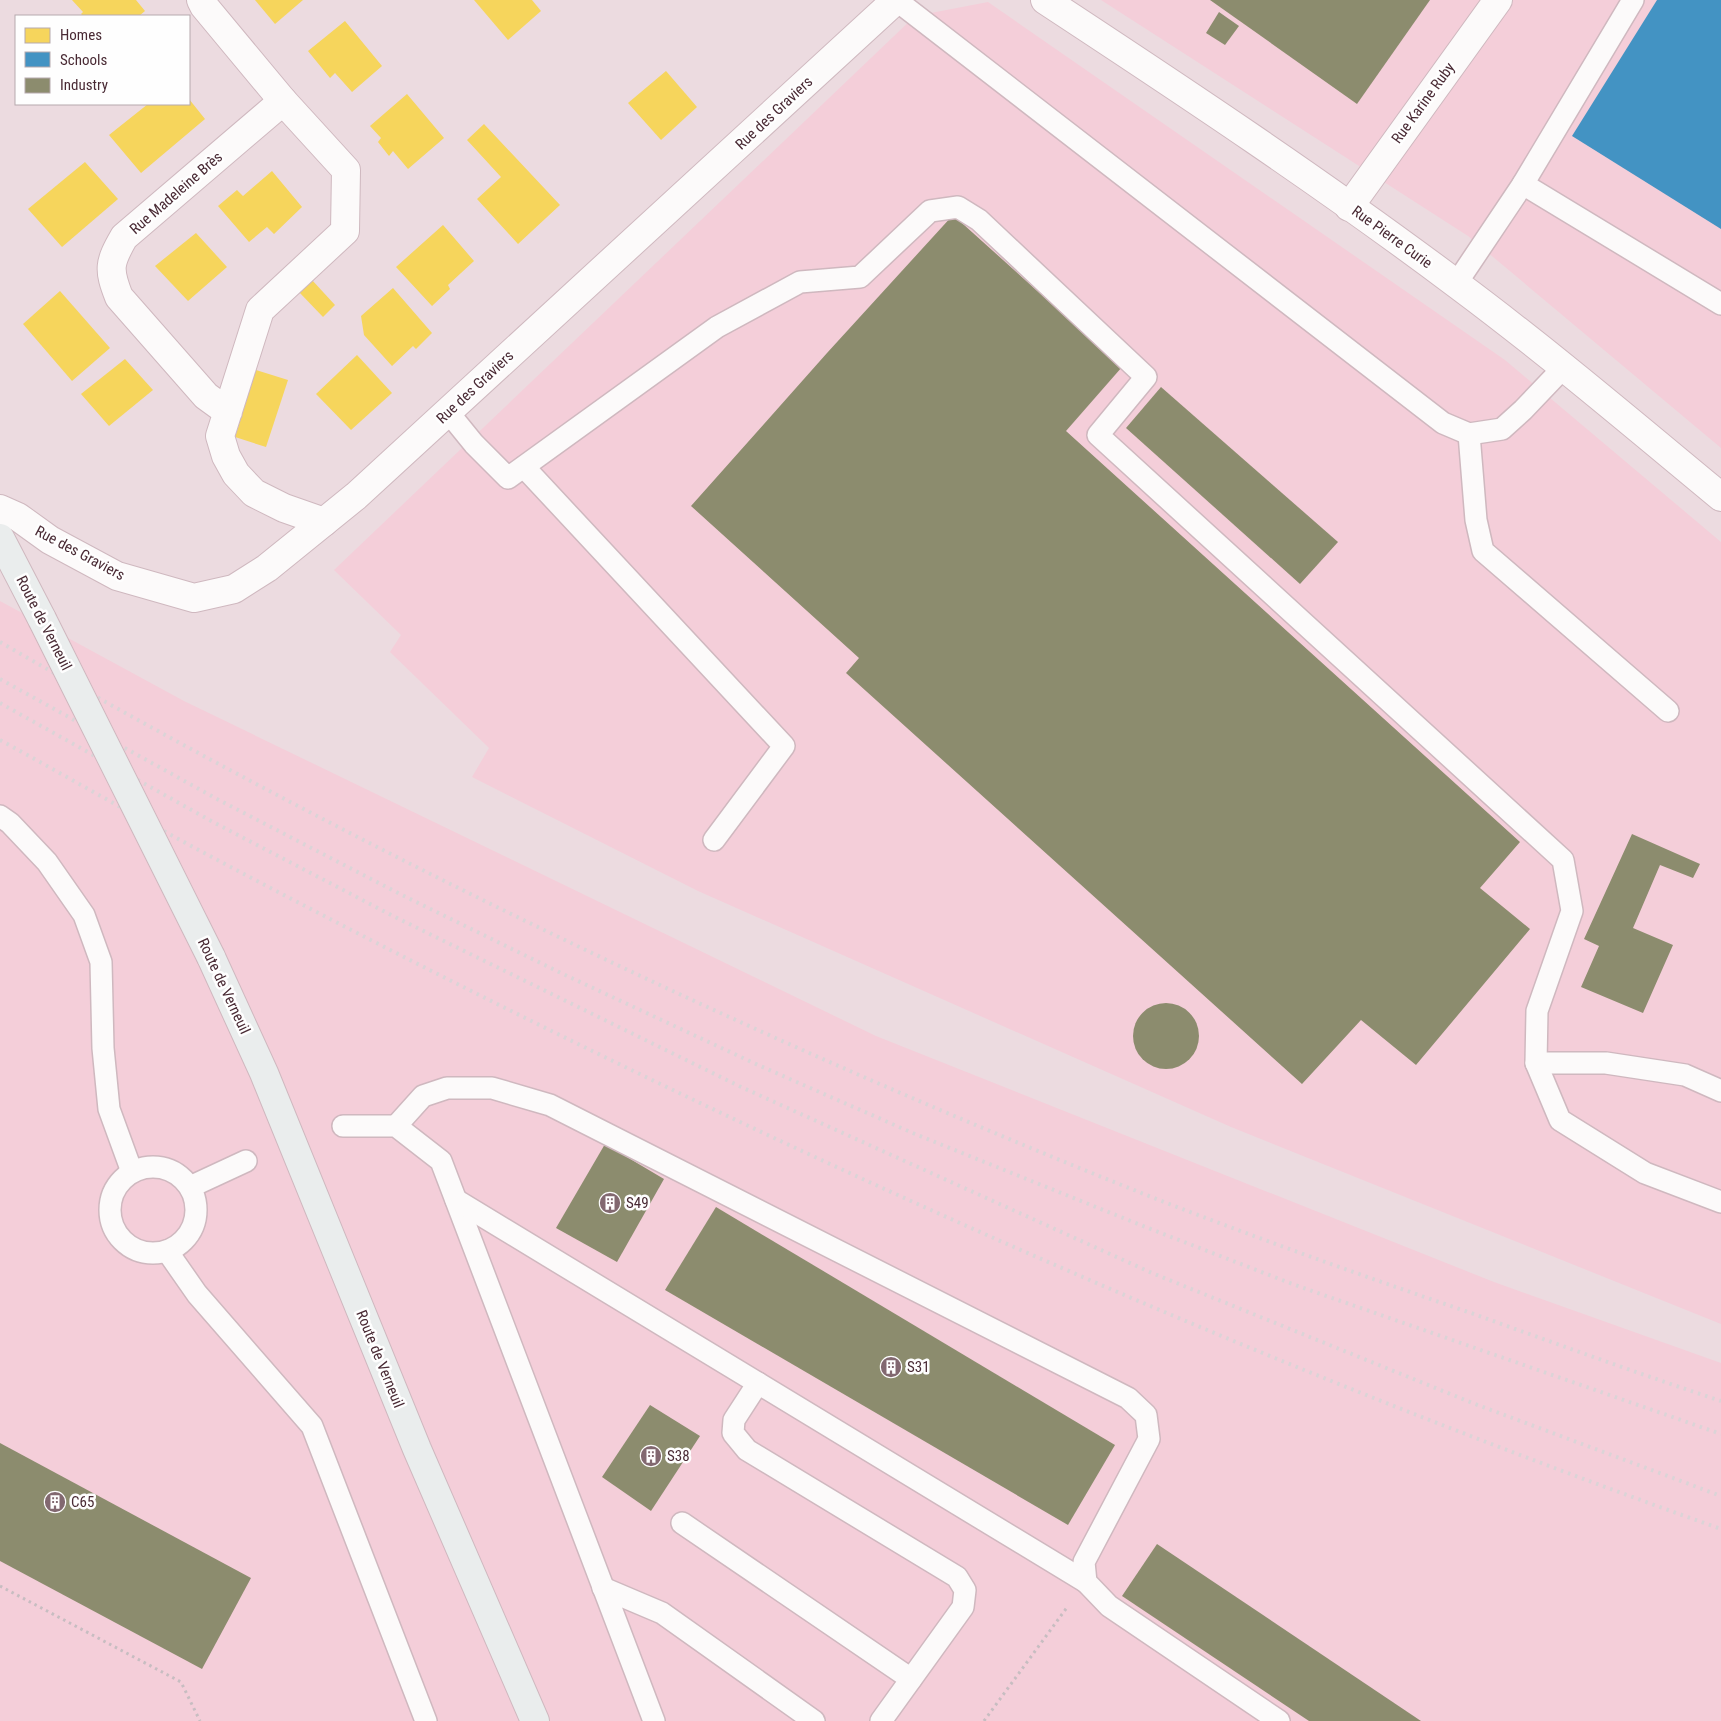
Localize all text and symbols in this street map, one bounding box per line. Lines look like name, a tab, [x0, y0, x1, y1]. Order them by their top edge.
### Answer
legend	[15, 15, 190, 105]
text: Homes	[60, 26, 102, 44]
text: Schools	[60, 51, 107, 69]
street label: Rue Karine Ruby	[1388, 59, 1458, 147]
street label: Rue des Graviers	[732, 73, 816, 153]
text: Industry	[60, 76, 108, 94]
street label: Rue Madeleine Brès	[126, 148, 226, 238]
street label: Rue Pierre Curie	[1348, 202, 1436, 272]
street label: Rue des Graviers	[433, 347, 517, 427]
street label: Rue des Graviers	[32, 522, 128, 584]
street label: Route de Verneuil	[12, 573, 76, 673]
street label: Route de Verneuil	[194, 935, 254, 1037]
building icon: S49	[598, 1191, 622, 1215]
place label: S49	[626, 1194, 649, 1212]
street label: Route de Verneuil	[352, 1308, 408, 1410]
building icon: S31	[879, 1355, 903, 1379]
place label: S31	[907, 1358, 930, 1376]
building icon: S38	[639, 1444, 663, 1468]
place label: S38	[667, 1447, 690, 1465]
building icon: C65	[43, 1490, 67, 1514]
place label: C65	[71, 1493, 94, 1511]

